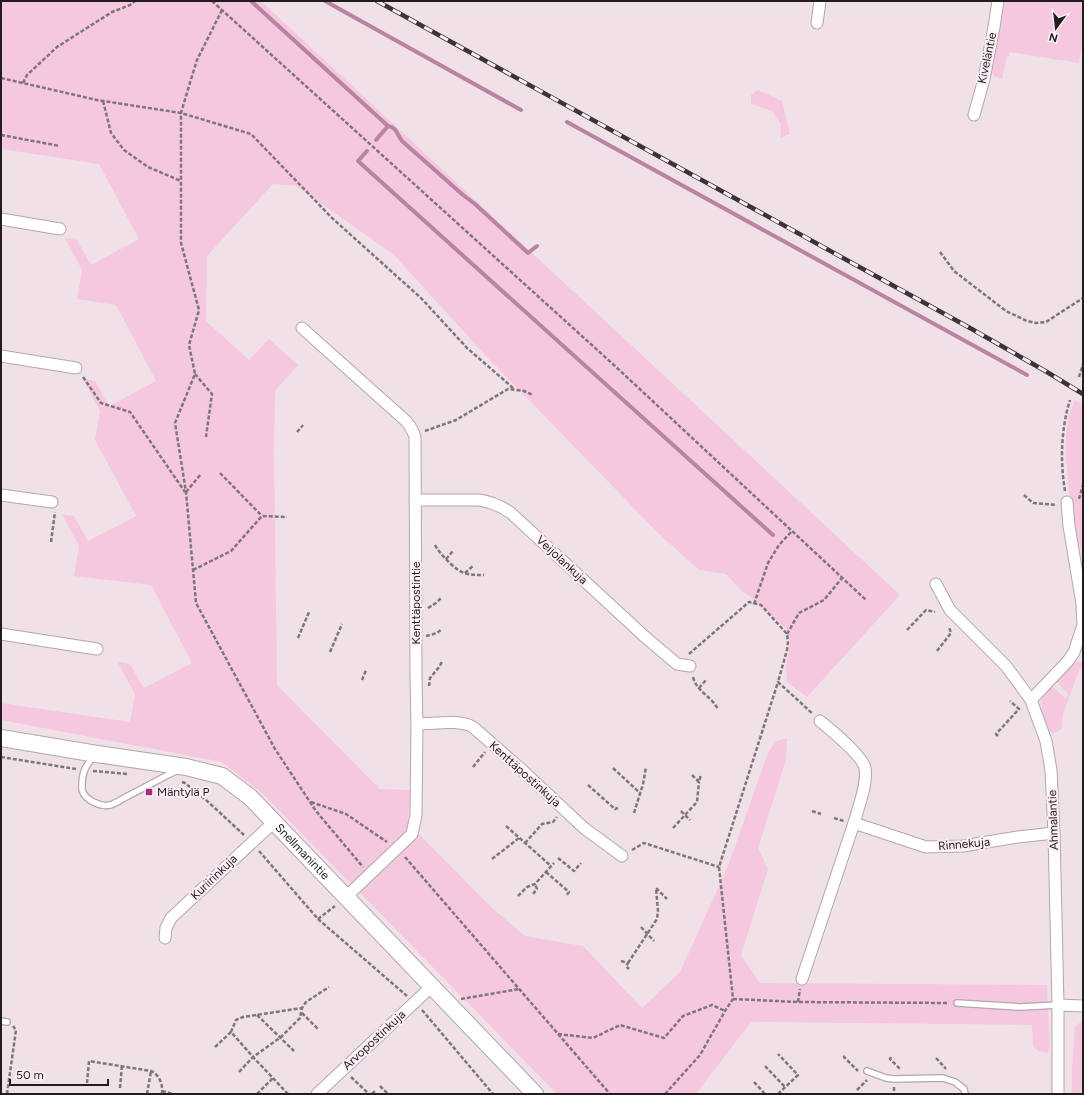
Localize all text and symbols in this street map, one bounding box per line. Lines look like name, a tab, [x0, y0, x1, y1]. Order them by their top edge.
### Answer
north arrow	[1036, 8, 1076, 48]
text: N	[1048, 30, 1059, 45]
street label: Kiveläntie	[975, 31, 999, 85]
street label: Veijolankuja	[534, 533, 590, 587]
street label: Kenttäpostintie	[409, 561, 423, 645]
street label: Kenttäpostinkuja	[486, 738, 564, 810]
place label: Mäntylä P	[157, 785, 210, 799]
marker: Mäntylä P	[144, 787, 154, 797]
street label: Ahmalantie	[1045, 789, 1061, 850]
street label: Snellmanintie	[272, 821, 333, 883]
street label: Rinnekuja	[937, 835, 991, 853]
street label: Kuriirinkuja	[188, 851, 240, 903]
street label: Arvopostinkuja	[340, 1007, 408, 1073]
scale bar	[10, 1061, 108, 1087]
text: 50 m	[16, 1068, 44, 1082]

